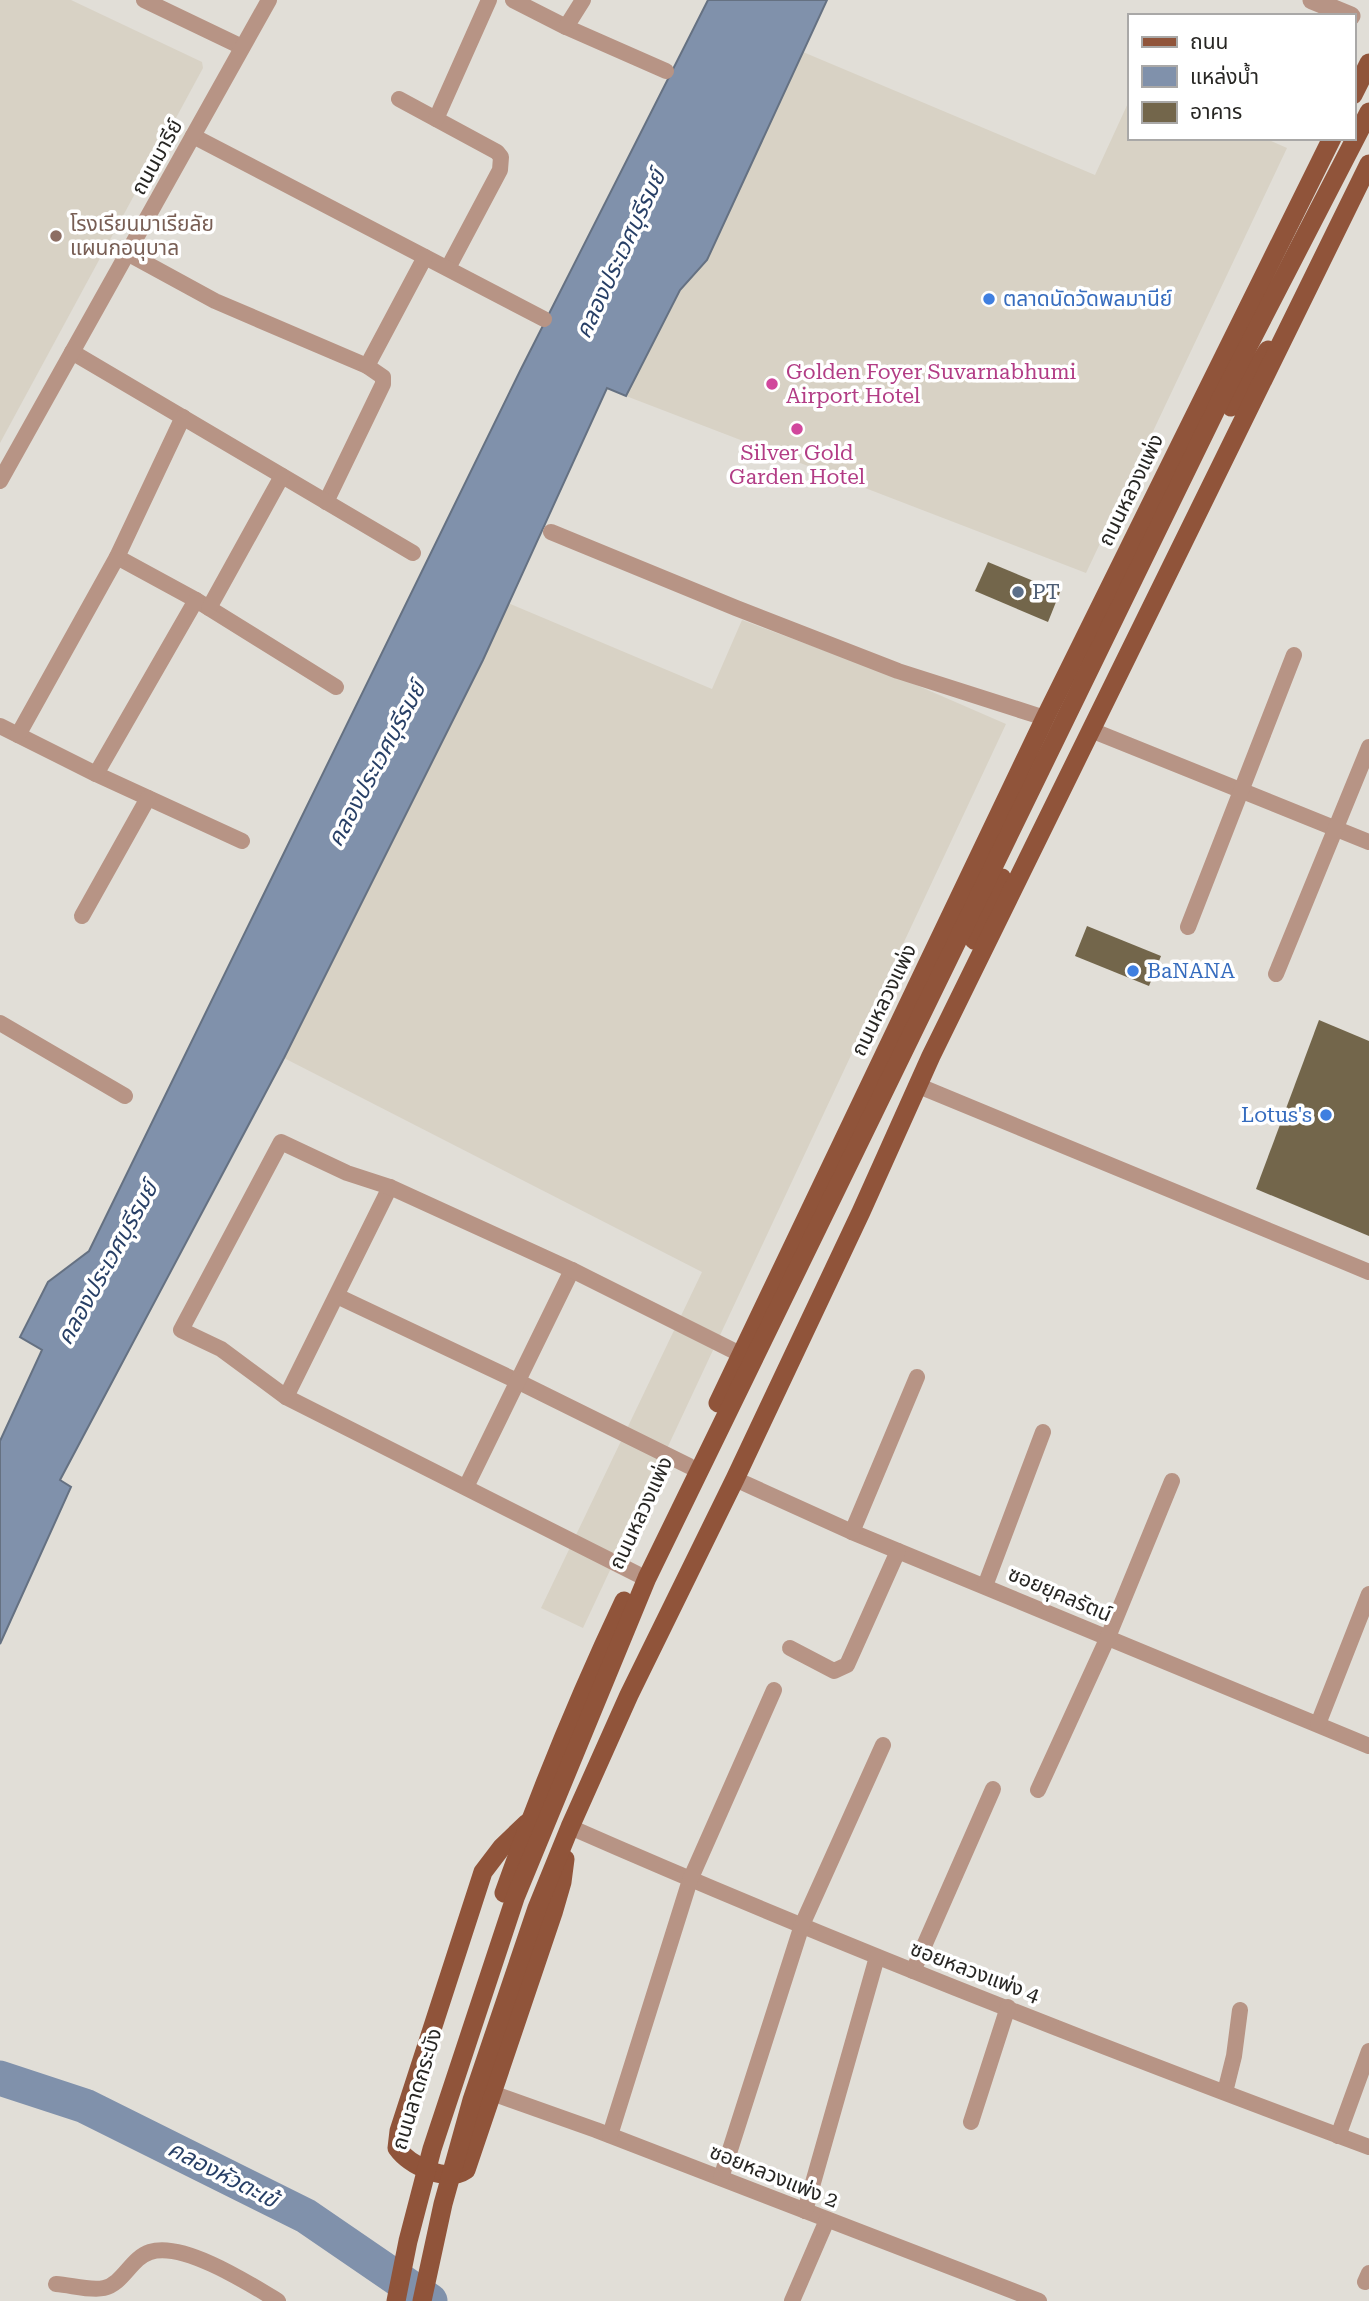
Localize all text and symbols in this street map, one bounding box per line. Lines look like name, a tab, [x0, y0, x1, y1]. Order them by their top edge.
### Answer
legend	[1128, 14, 1355, 140]
text: ถนน	[1190, 30, 1228, 54]
text: แหล่งน้ำ	[1190, 62, 1259, 89]
text: อาคาร	[1190, 100, 1242, 124]
street label: ถนนมารีย์	[126, 115, 188, 199]
water label: คลองประเวศบุรีรมย์	[570, 162, 673, 342]
place label: โรงเรียนมาเรียลัย แผนกอนุบาล	[70, 212, 214, 261]
marker: โรงเรียนมาเรียลัย แผนกอนุบาล	[48, 228, 64, 244]
place label: ตลาดนัดวัดพลมานีย์	[1003, 287, 1172, 311]
marker: ตลาดนัดวัดพลมานีย์	[981, 291, 997, 307]
place label: Golden Foyer Suvarnabhumi Airport Hotel	[786, 360, 1077, 408]
marker: Golden Foyer Suvarnabhumi Airport Hotel	[764, 376, 780, 392]
marker: Silver Gold Garden Hotel	[789, 421, 805, 437]
street label: ถนนหลวงแพ่ง	[1094, 430, 1168, 550]
place label: Silver Gold Garden Hotel	[729, 441, 865, 489]
place label: PT	[1032, 580, 1060, 604]
marker: PT	[1010, 584, 1026, 600]
water label: คลองประเวศบุรีรมย์	[322, 674, 433, 851]
street label: ถนนหลวงแพ่ง	[847, 940, 921, 1060]
place label: BaNANA	[1147, 959, 1235, 983]
marker: BaNANA	[1125, 963, 1141, 979]
place label: Lotus's	[1241, 1103, 1312, 1127]
marker: Lotus's	[1318, 1107, 1334, 1123]
water label: คลองประเวศบุรีรมย์	[51, 1173, 165, 1349]
street label: ถนนหลวงแพ่ง	[604, 1453, 678, 1573]
street label: ซอยยุคลรัตน์	[1004, 1561, 1115, 1627]
street label: ซอยหลวงแพ่ง 4	[907, 1936, 1043, 2008]
street label: ถนนลาดกระบัง	[387, 2025, 447, 2153]
water label: คลองหัวตะเข้	[164, 2135, 285, 2215]
street label: ซอยหลวงแพ่ง 2	[706, 2139, 842, 2213]

